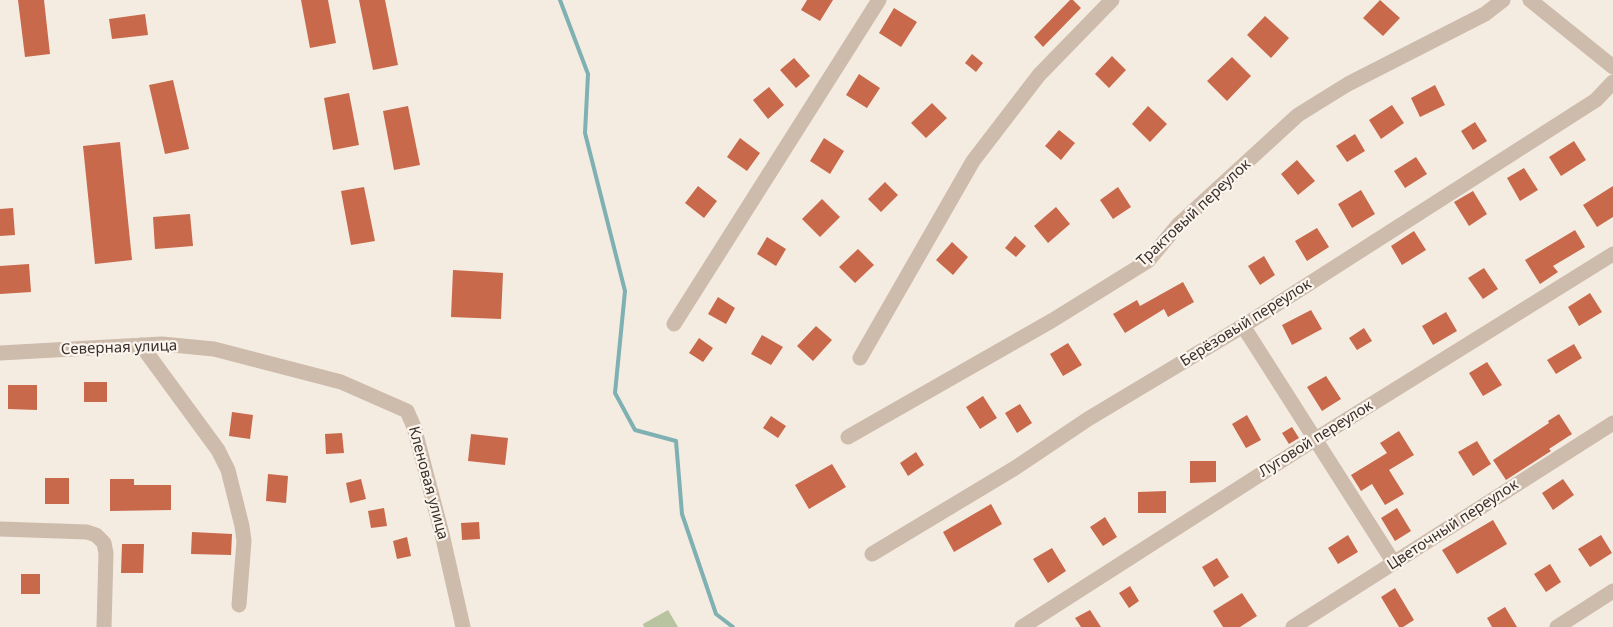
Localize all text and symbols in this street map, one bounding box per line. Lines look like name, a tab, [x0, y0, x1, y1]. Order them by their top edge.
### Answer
street label: Трактовый переулок	[1133, 156, 1255, 270]
street label: Берёзовый переулок	[1177, 275, 1315, 371]
street label: Северная улица	[61, 337, 177, 359]
street label: Луговой переулок	[1256, 397, 1376, 481]
street label: Кленовая улица	[404, 424, 452, 542]
street label: Цветочный переулок	[1384, 476, 1522, 574]

